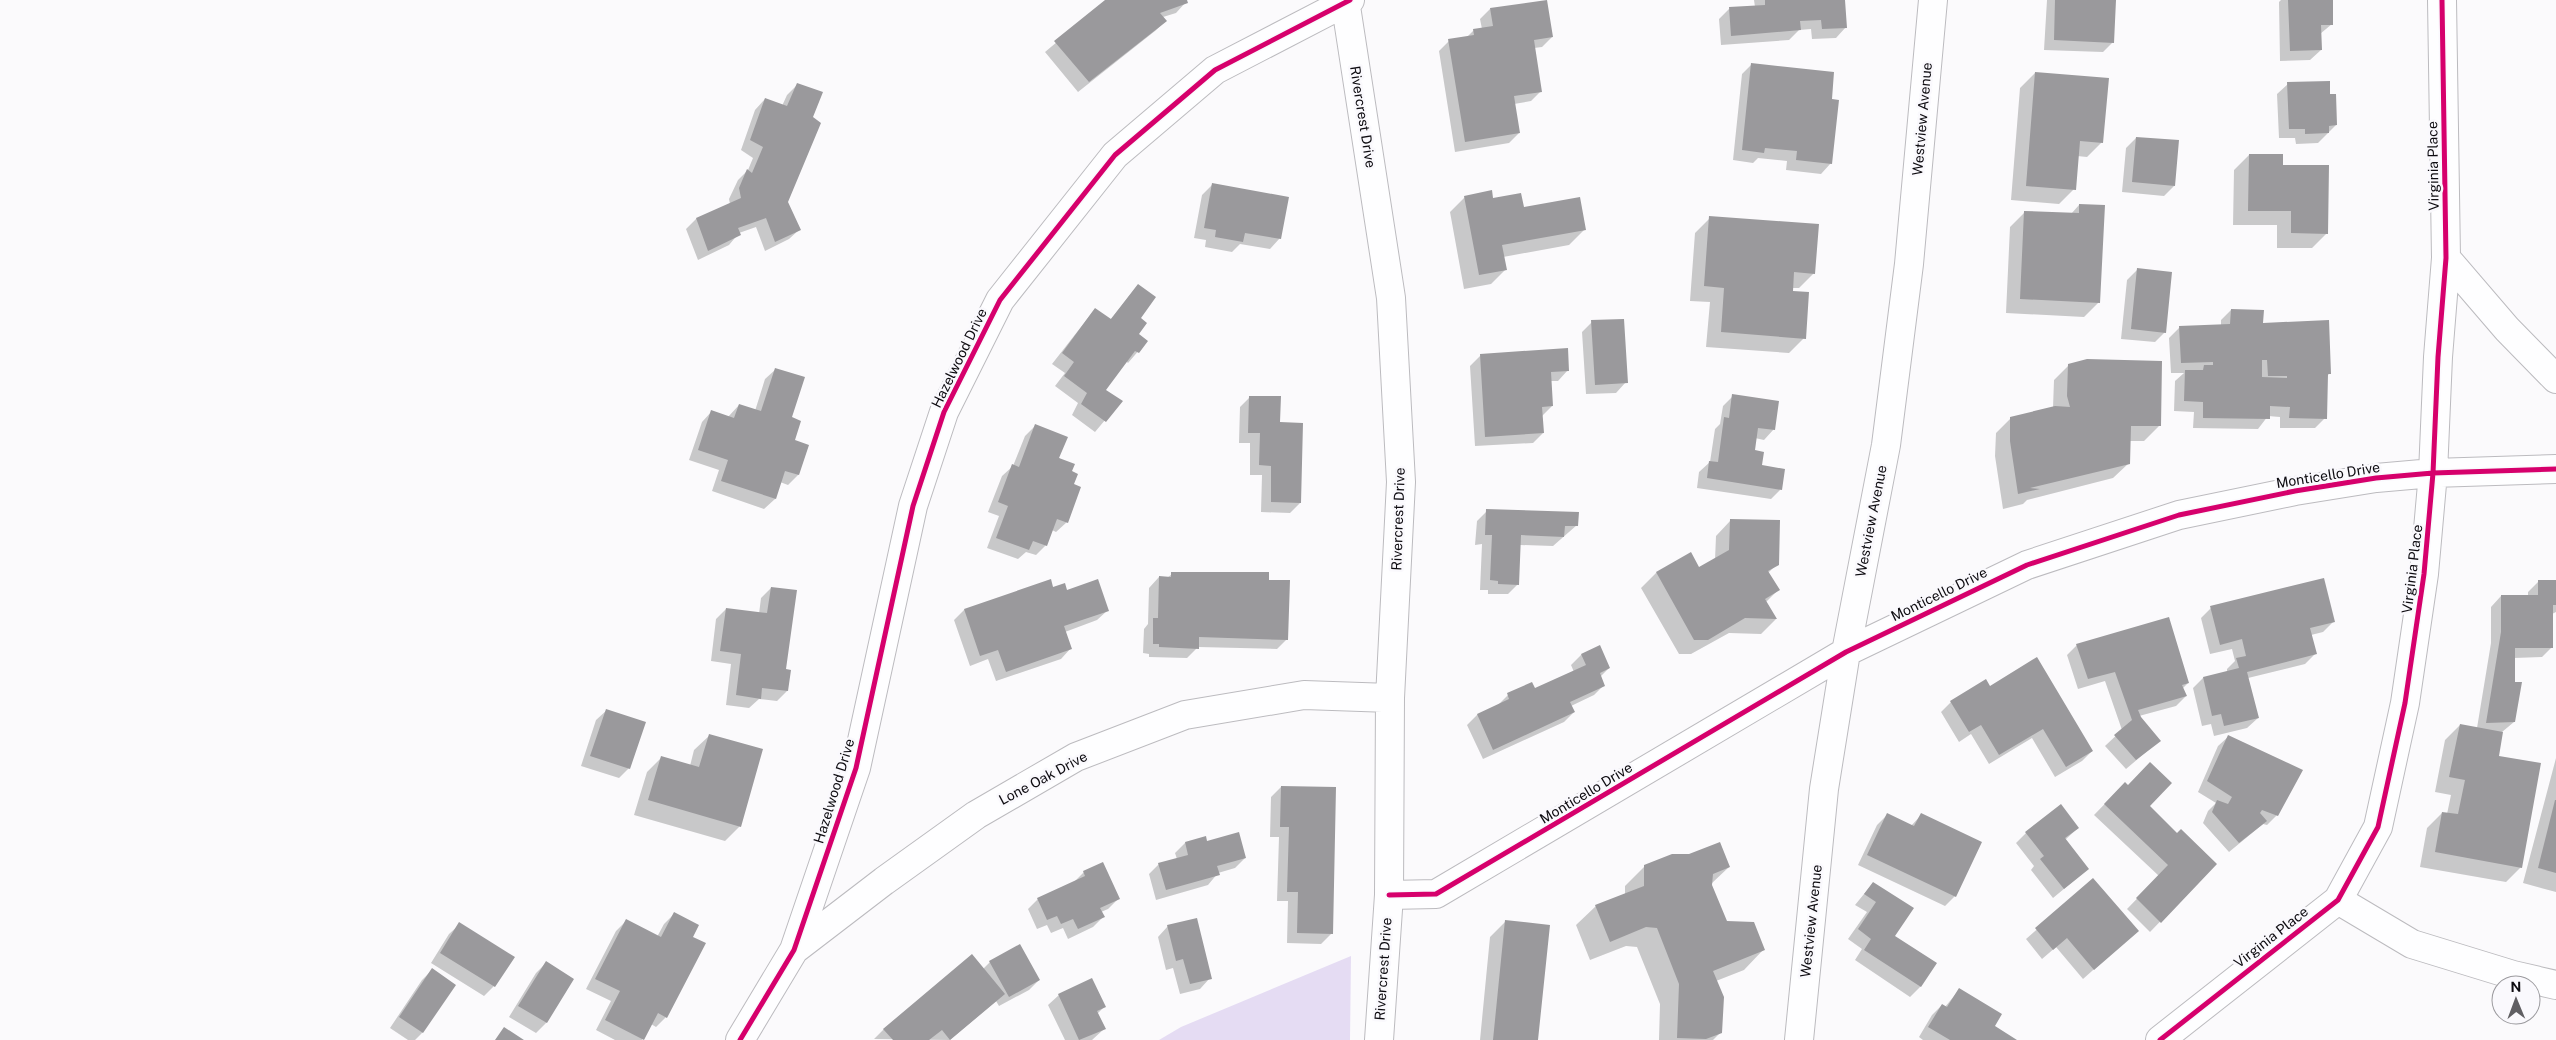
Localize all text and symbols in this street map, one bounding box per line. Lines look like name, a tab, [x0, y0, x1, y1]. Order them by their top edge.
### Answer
street label: Westview Avenue	[1909, 62, 1935, 176]
street label: Rivercrest Drive	[1347, 65, 1379, 169]
street label: Virginia Place	[2424, 121, 2442, 211]
street label: Hazelwood Drive	[928, 306, 990, 410]
street label: Monticello Drive	[2275, 459, 2381, 491]
street label: Westview Avenue	[1852, 464, 1890, 578]
street label: Rivercrest Drive	[1388, 467, 1408, 571]
street label: Virginia Place	[2399, 524, 2425, 614]
street label: Monticello Drive	[1888, 564, 1990, 624]
street label: Hazelwood Drive	[810, 737, 858, 845]
street label: Lone Oak Drive	[996, 748, 1090, 808]
street label: Monticello Drive	[1537, 759, 1635, 827]
street label: Westview Avenue	[1797, 864, 1825, 978]
street label: Virginia Place	[2231, 903, 2311, 971]
street label: Rivercrest Drive	[1371, 917, 1395, 1021]
north arrow	[2491, 975, 2541, 1025]
text: N	[2510, 979, 2521, 995]

